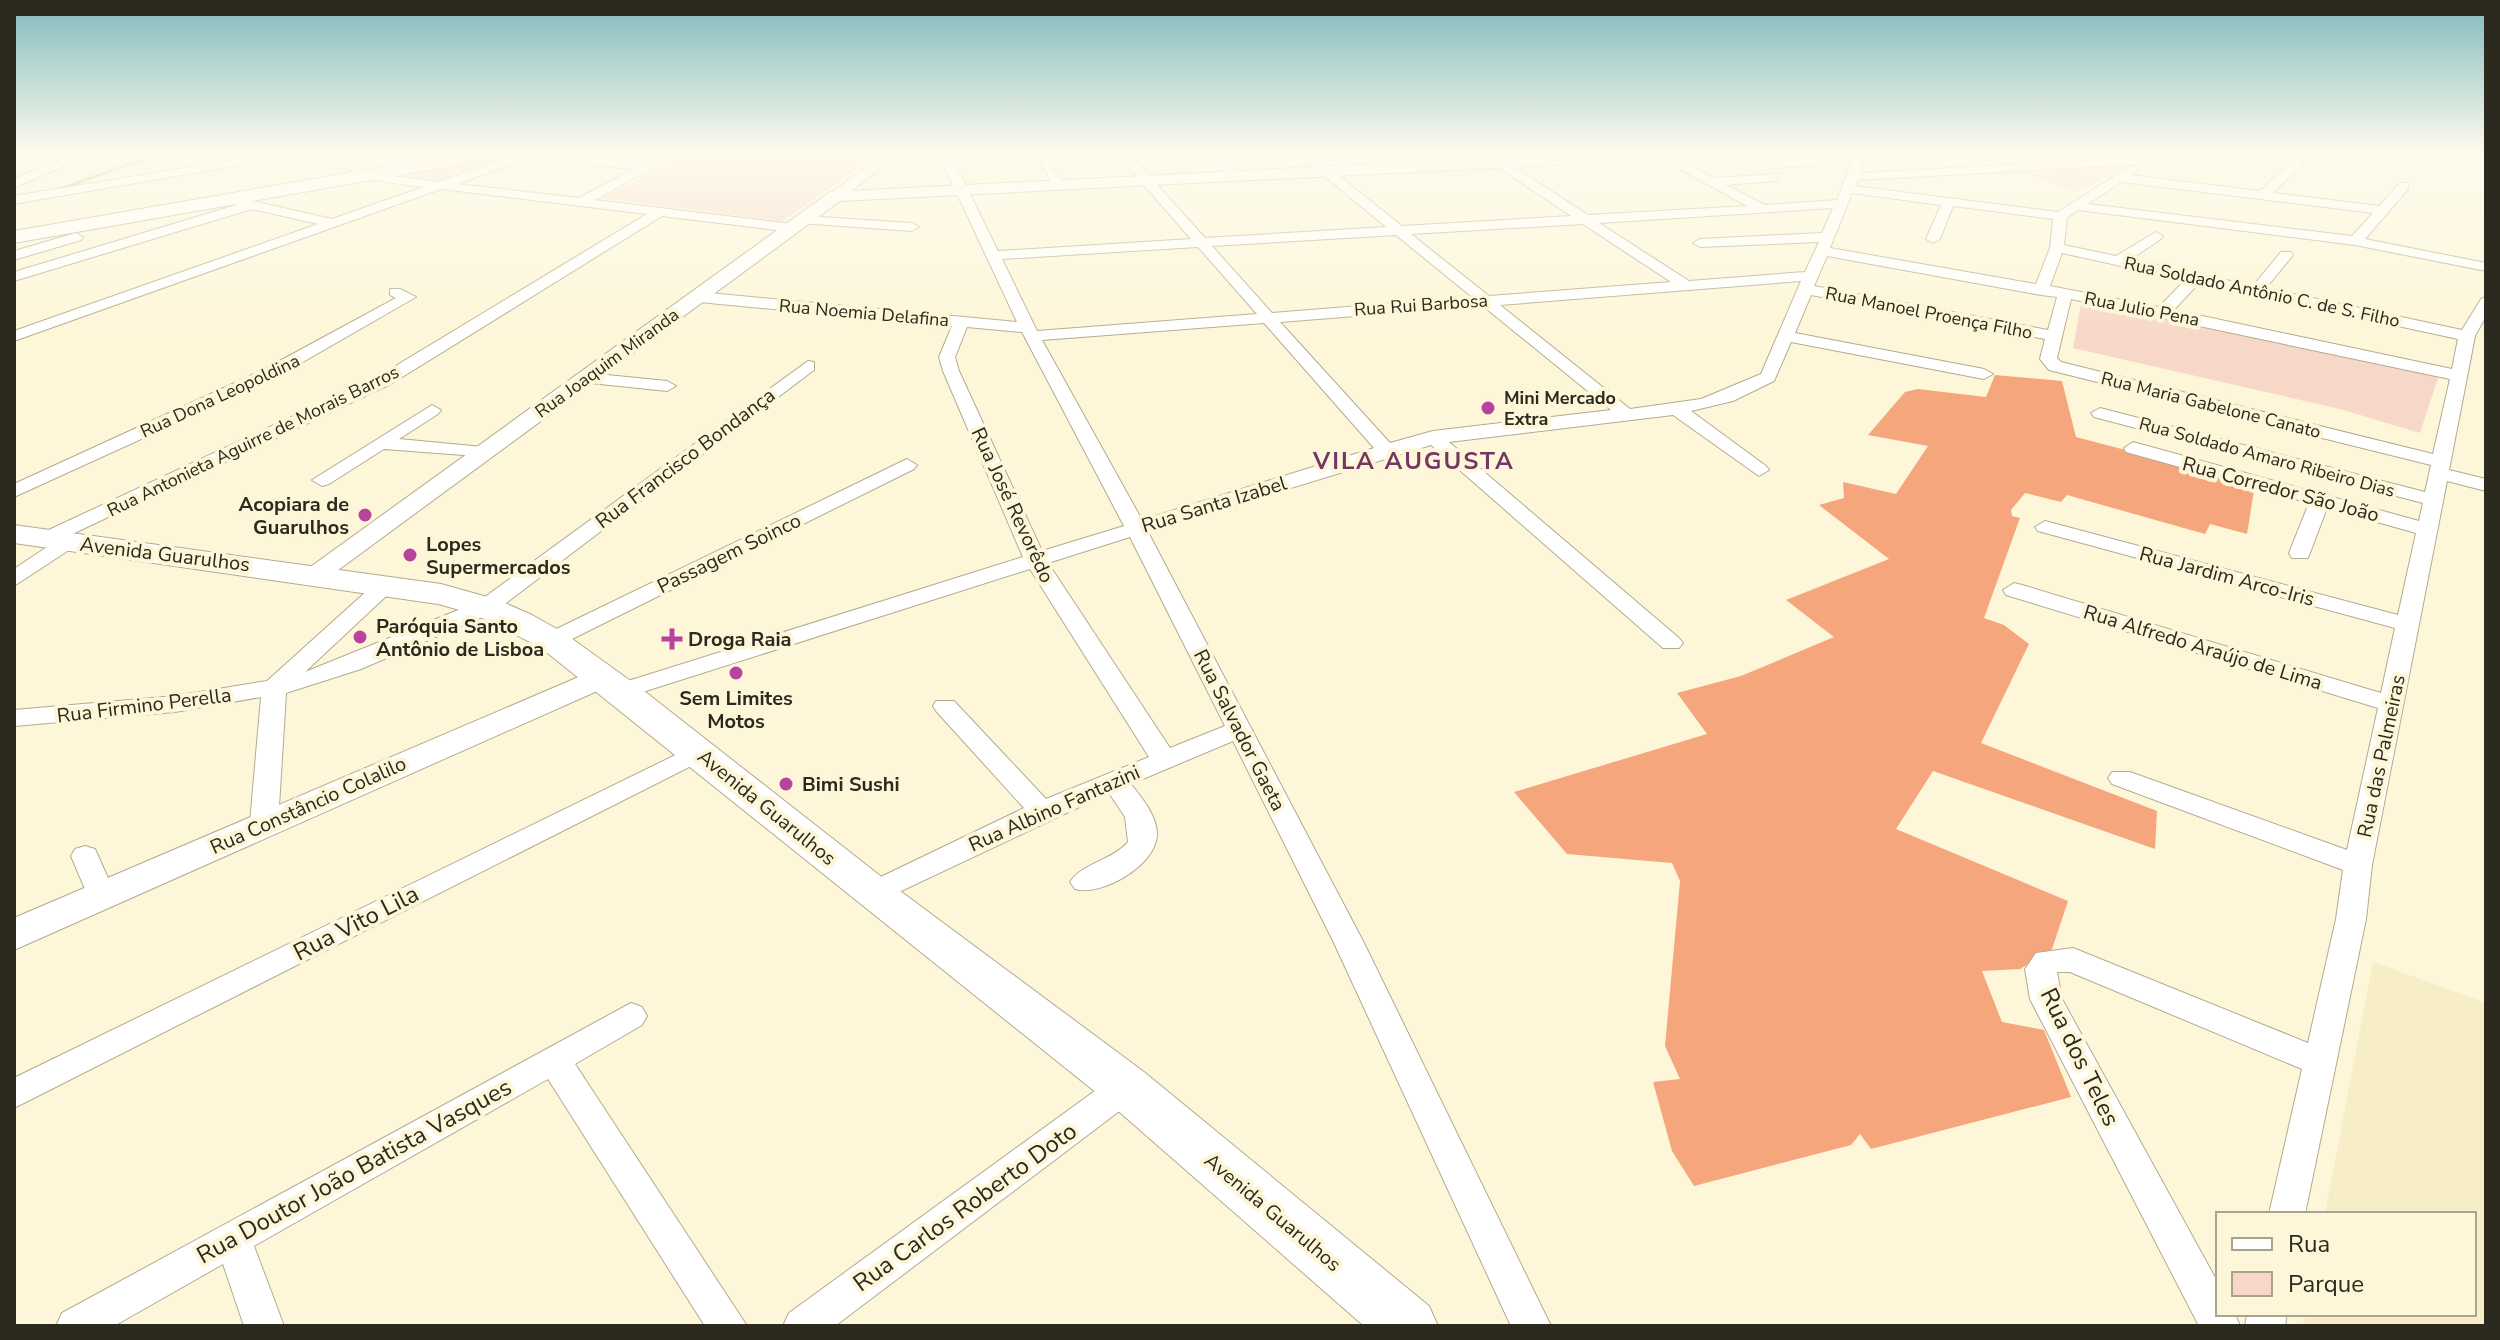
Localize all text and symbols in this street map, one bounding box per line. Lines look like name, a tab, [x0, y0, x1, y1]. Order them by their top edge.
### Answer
street label: Rua Soldado Antônio C. de S. Filho	[2122, 251, 2402, 333]
street label: Rua Manoel Proença Filho	[1823, 281, 2035, 345]
street label: Rua Julio Pena	[2082, 286, 2202, 332]
street label: Rua Rui Barbosa	[1353, 288, 1489, 322]
street label: Rua Noemia Delafina	[778, 294, 950, 332]
street label: Rua Joaquim Miranda	[530, 303, 684, 423]
street label: Rua Dona Leopoldina	[136, 348, 304, 444]
street label: Rua Antonieta Aguirre de Morais Barros	[103, 360, 403, 522]
street label: Rua Maria Gabelone Canato	[2099, 366, 2323, 444]
street label: Rua Francisco Bondança	[590, 382, 781, 535]
place label: Mini Mercado Extra	[1504, 386, 1616, 431]
marker: Mini Mercado Extra	[1479, 399, 1497, 417]
street label: Rua Soldado Amaro Ribeiro Dias	[2136, 411, 2398, 503]
street label: Rua José Revorêdo	[965, 423, 1060, 587]
district label: VILA AUGUSTA	[1312, 445, 1515, 477]
street label: Rua Corredor São João	[2180, 450, 2382, 529]
street label: Rua Santa Izabel	[1138, 470, 1290, 539]
place label: Acopiara de Guarulhos	[239, 491, 349, 541]
marker: Acopiara de Guarulhos	[356, 506, 374, 524]
street label: Passagem Soinco	[653, 507, 806, 600]
street label: Avenida Guarulhos	[78, 531, 251, 578]
place label: Lopes Supermercados	[426, 531, 571, 581]
street label: Rua Jardim Arco-Iris	[2136, 540, 2317, 613]
marker: Lopes Supermercados	[401, 546, 419, 564]
street label: Rua Alfredo Araújo de Lima	[2080, 598, 2325, 697]
place label: Paróquia Santo Antônio de Lisboa	[376, 613, 544, 663]
place label: Droga Raia	[688, 626, 791, 653]
marker: Paróquia Santo Antônio de Lisboa	[351, 628, 369, 646]
marker: Droga Raia	[663, 630, 681, 648]
street label: Rua Salvador Gaeta	[1187, 645, 1292, 816]
marker: Sem Limites Motos	[727, 664, 745, 682]
street label: Rua das Palmeiras	[2351, 672, 2412, 840]
street label: Rua Firmino Perella	[55, 681, 233, 730]
place label: Sem Limites Motos	[679, 685, 793, 735]
street label: Avenida Guarulhos	[692, 743, 842, 872]
street label: Rua Constâncio Colalilo	[206, 750, 411, 861]
street label: Rua Albino Fantazini	[964, 759, 1144, 858]
place label: Bimi Sushi	[802, 771, 900, 798]
marker: Bimi Sushi	[777, 775, 795, 793]
street label: Rua Vito Lila	[288, 878, 424, 968]
street label: Rua dos Teles	[2033, 983, 2127, 1131]
street label: Rua Doutor João Batista Vasques	[191, 1071, 517, 1271]
street label: Rua Carlos Roberto Doto	[847, 1115, 1083, 1299]
street label: Avenida Guarulhos	[1199, 1147, 1347, 1278]
legend	[2216, 1212, 2476, 1316]
text: Rua	[2288, 1228, 2330, 1260]
text: Parque	[2288, 1268, 2364, 1300]

